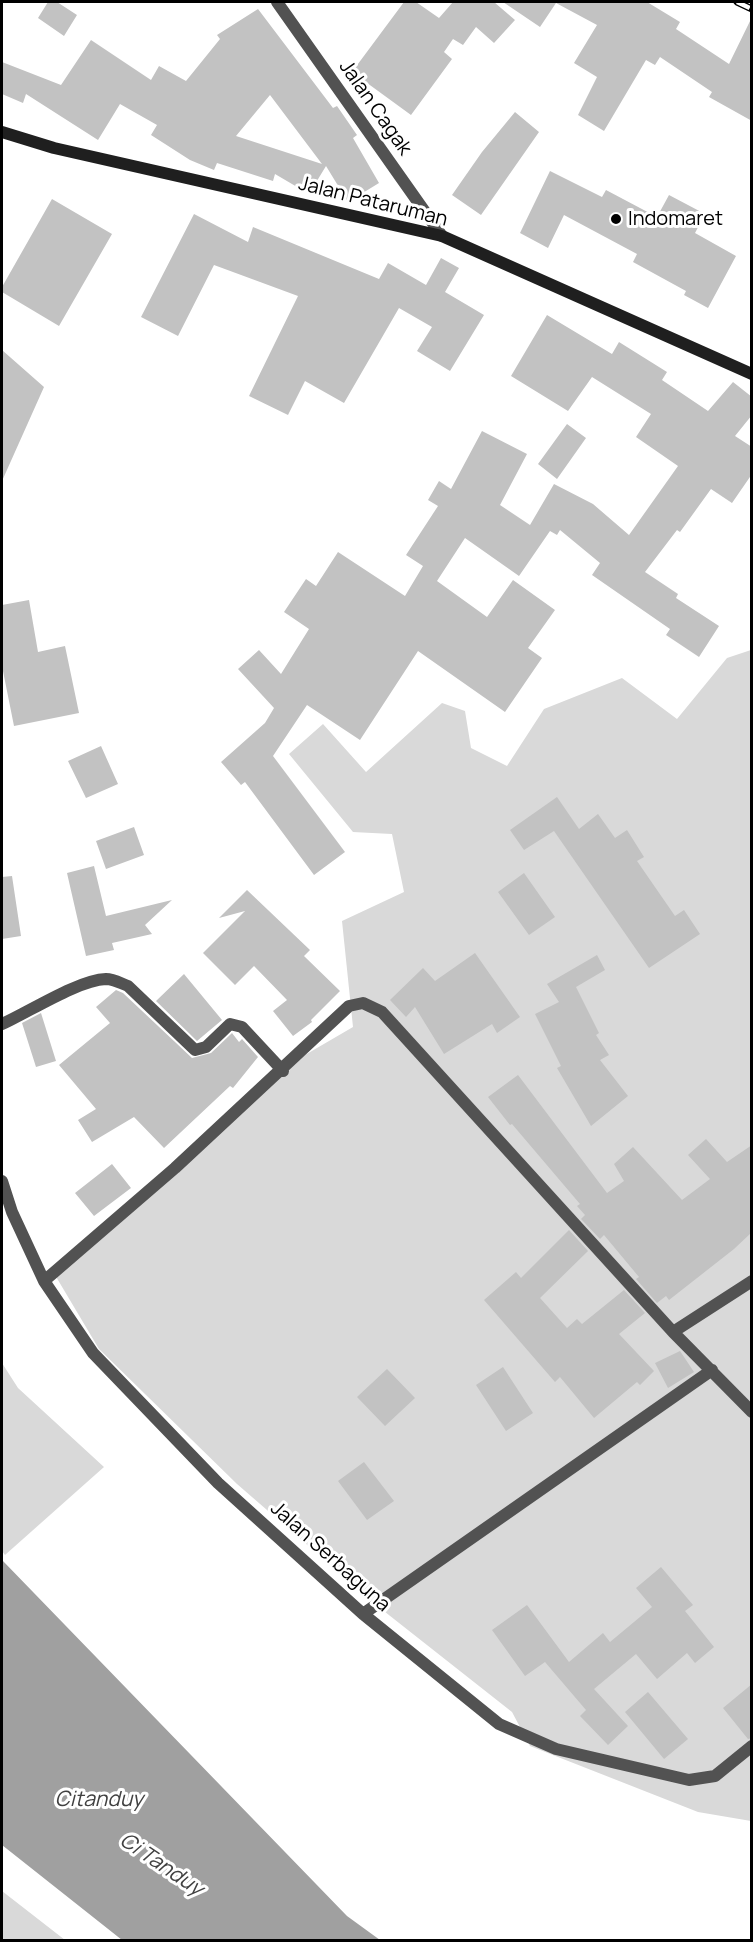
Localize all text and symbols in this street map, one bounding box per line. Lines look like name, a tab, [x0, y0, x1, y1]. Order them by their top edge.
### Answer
street label: Jalan Cagak	[334, 56, 416, 160]
street label: Jalan Pataruman	[296, 172, 450, 232]
place label: Indomaret	[628, 207, 723, 231]
marker: Indomaret	[609, 212, 623, 226]
street label: Jalan Serbaguna	[265, 1497, 395, 1617]
water label: Citanduy	[55, 1787, 143, 1813]
water label: Ci Tanduy	[114, 1828, 208, 1902]

